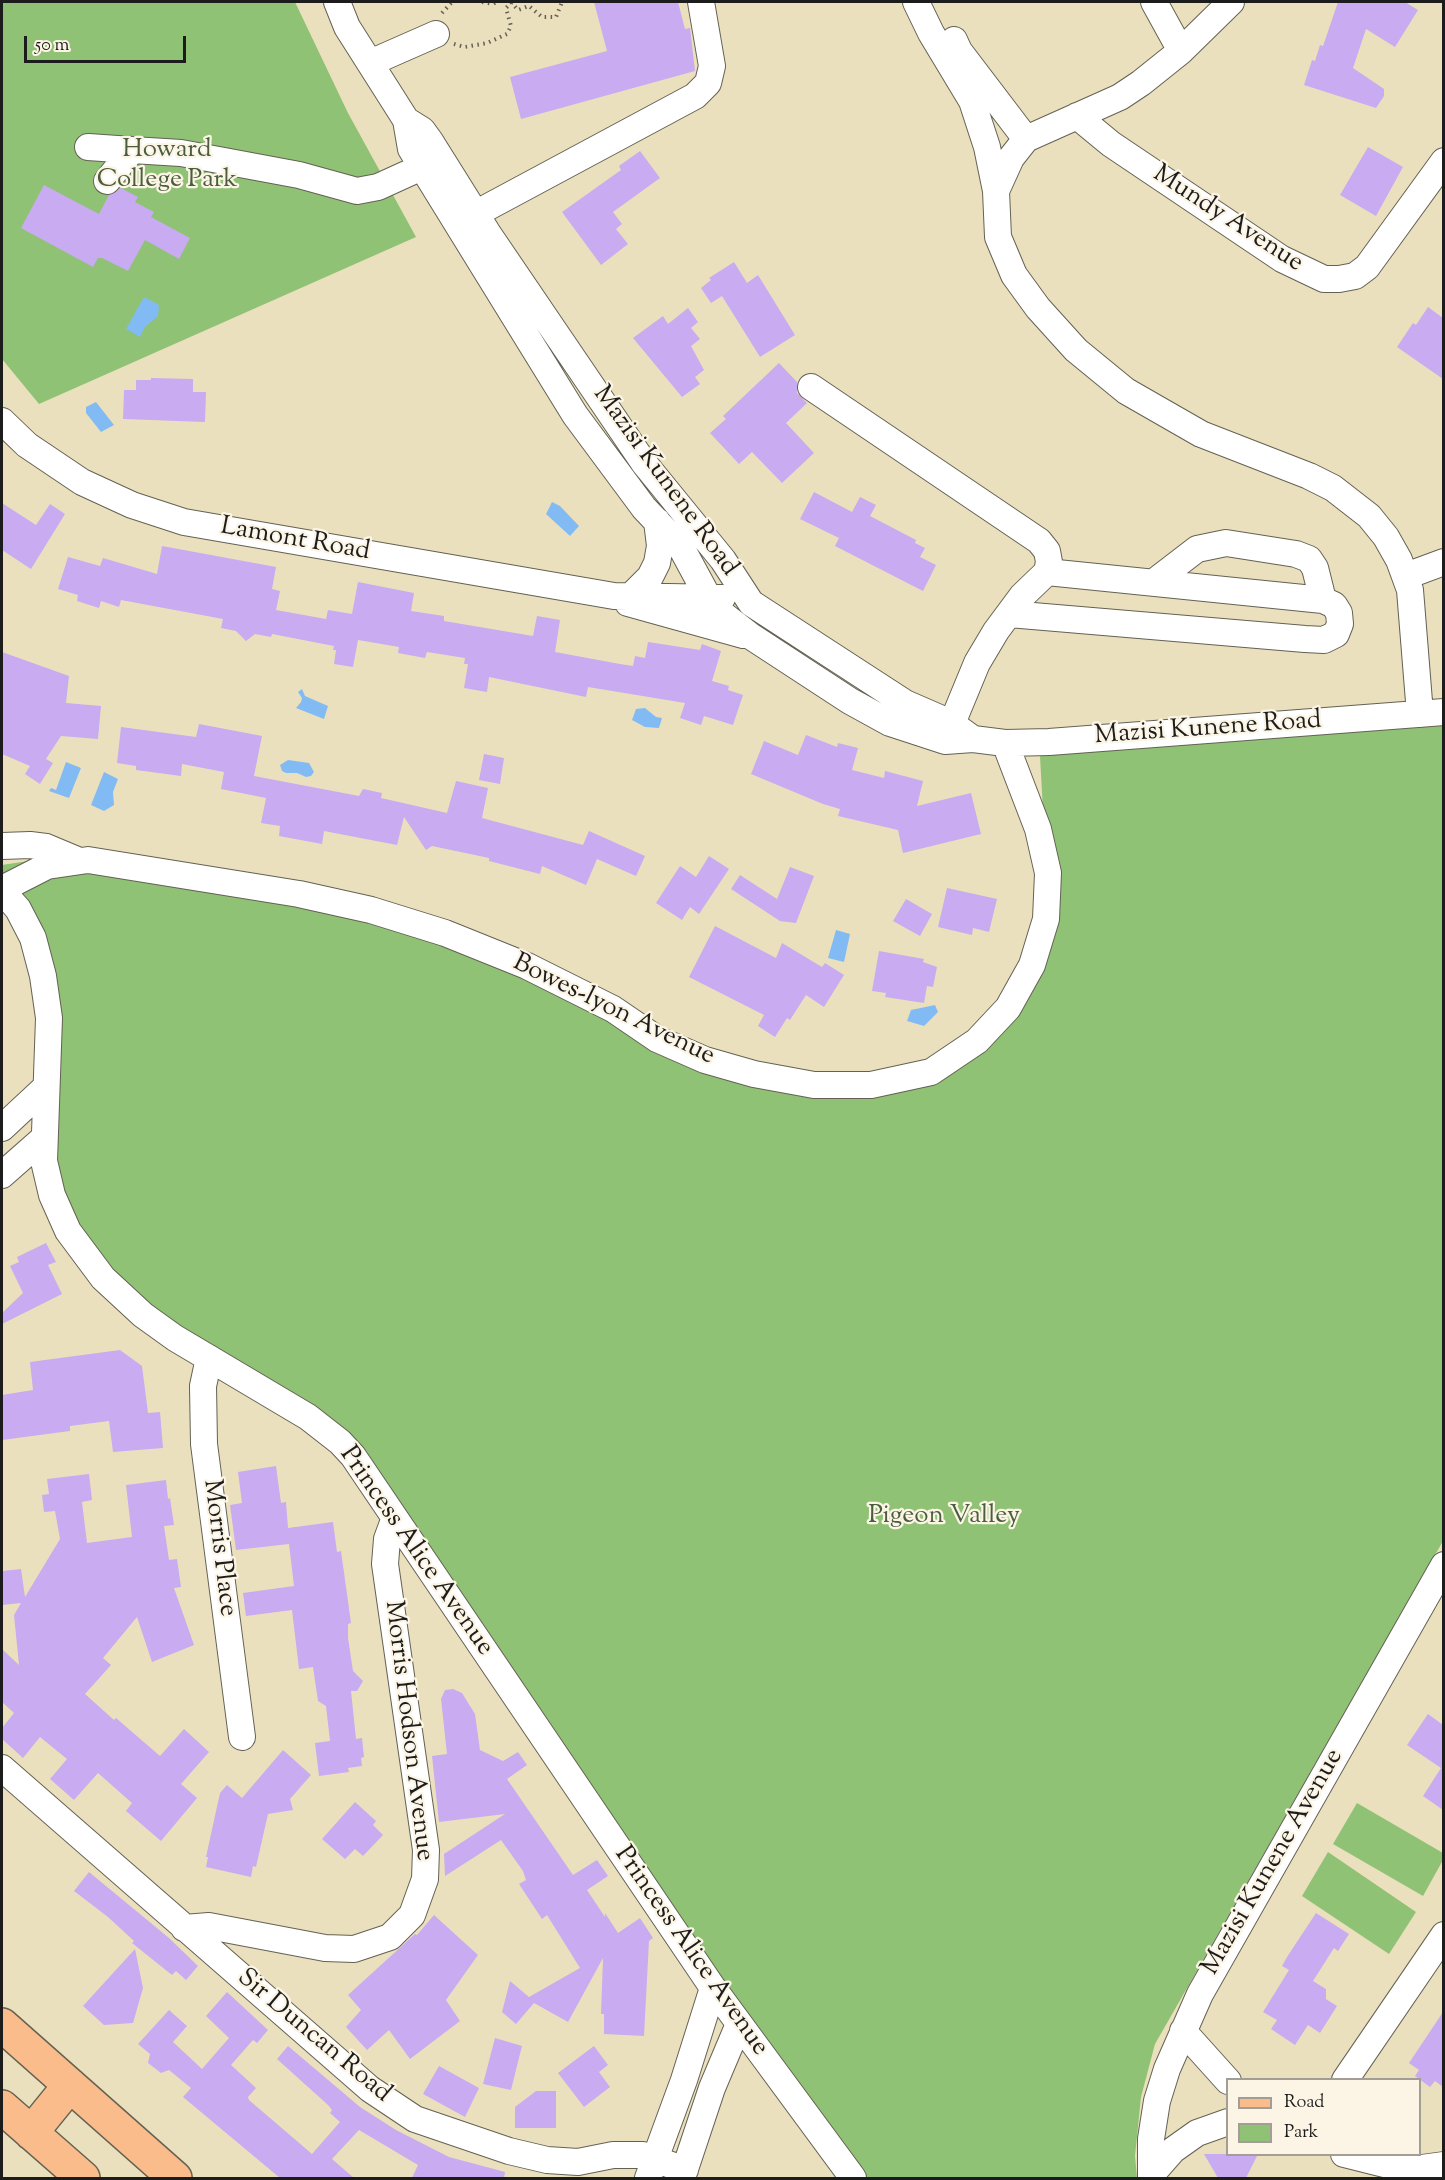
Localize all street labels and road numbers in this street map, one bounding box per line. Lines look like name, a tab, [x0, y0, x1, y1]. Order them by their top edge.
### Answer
street label: Mundy Avenue	[1146, 160, 1308, 280]
street label: Mazisi Kunene Road	[584, 381, 744, 583]
street label: Lamont Road	[218, 513, 372, 569]
street label: Mazisi Kunene Road	[1093, 707, 1323, 753]
street label: Bowes-lyon Avenue	[507, 949, 719, 1073]
street label: Princess Alice Avenue	[331, 1441, 499, 1663]
street label: Morris Place	[194, 1478, 242, 1618]
street label: Morris Hodson Avenue	[376, 1599, 438, 1863]
street label: Mazisi Kunene Avenue	[1196, 1744, 1352, 1982]
street label: Princess Alice Avenue	[606, 1841, 774, 2063]
street label: Sir Duncan Road	[230, 1963, 396, 2111]

